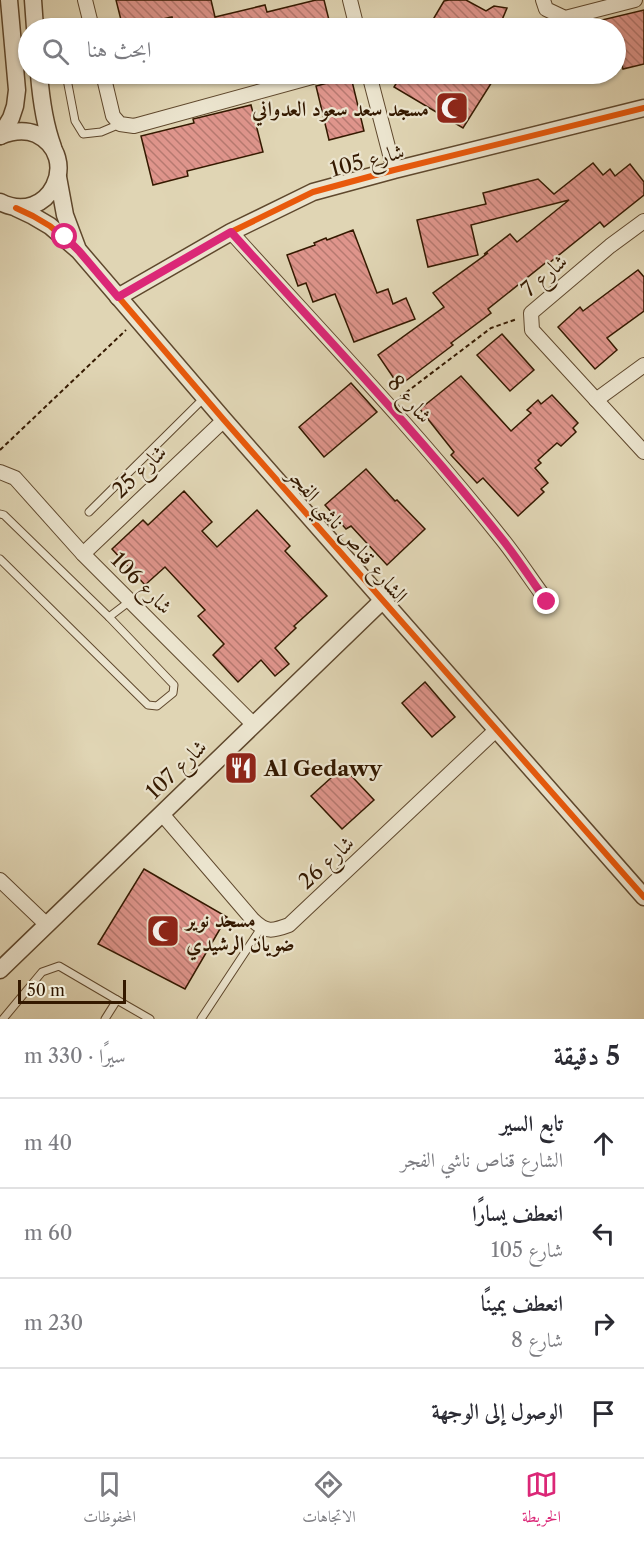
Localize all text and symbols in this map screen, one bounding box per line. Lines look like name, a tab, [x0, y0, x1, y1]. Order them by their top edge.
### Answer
search box	[18, 18, 626, 84]
icon: search	[39, 35, 72, 68]
text: ابحث هنا	[87, 36, 152, 63]
mosque icon: مسجد سعد سعود العدواني	[434, 90, 470, 126]
place label: مسجد سعد سعود العدواني	[251, 96, 429, 127]
street label: شارع 105	[327, 138, 408, 188]
route start	[51, 223, 77, 249]
street label: شارع 7	[516, 248, 576, 306]
street label: شارع 8	[378, 370, 437, 432]
street label: شارع 25	[107, 439, 175, 507]
street label: الشارع قناص ناشي الفجر	[275, 461, 413, 613]
street label: شارع 106	[102, 547, 178, 623]
route end	[533, 588, 559, 614]
street label: شارع 107	[141, 734, 216, 808]
restaurant icon: Al Gedawy	[223, 750, 259, 786]
place label: Al Gedawy	[263, 756, 383, 781]
street label: شارع 26	[293, 830, 363, 898]
place label: مسجد نوير ضويان الرشيدي	[184, 907, 295, 961]
mosque icon: مسجد نوير ضويان الرشيدي	[145, 913, 181, 949]
scale bar	[18, 977, 126, 1004]
text: 50 m	[27, 980, 65, 1000]
text: 5 دقيقة	[554, 1040, 620, 1072]
text: سيرًا · 330 m	[24, 1044, 126, 1068]
text: تابع السير	[500, 1110, 563, 1137]
icon: ahead	[587, 1127, 620, 1160]
text: 40 m	[24, 1131, 72, 1155]
text: الشارع قناص ناشي الفجر	[401, 1148, 563, 1172]
text: انعطف يسارًا	[472, 1200, 563, 1227]
icon: left	[587, 1217, 620, 1250]
text: 60 m	[24, 1221, 72, 1245]
text: شارع 105	[491, 1238, 563, 1262]
text: انعطف يمينًا	[481, 1290, 563, 1317]
icon: right	[587, 1307, 620, 1340]
text: 230 m	[24, 1311, 83, 1335]
text: شارع 8	[511, 1328, 563, 1352]
icon: arrive	[587, 1397, 620, 1430]
text: الوصول إلى الوجهة	[431, 1398, 563, 1425]
tab: المحفوظات	[83, 1468, 136, 1532]
tab: الاتجاهات	[302, 1468, 356, 1532]
tab: الخريطة	[522, 1468, 561, 1532]

